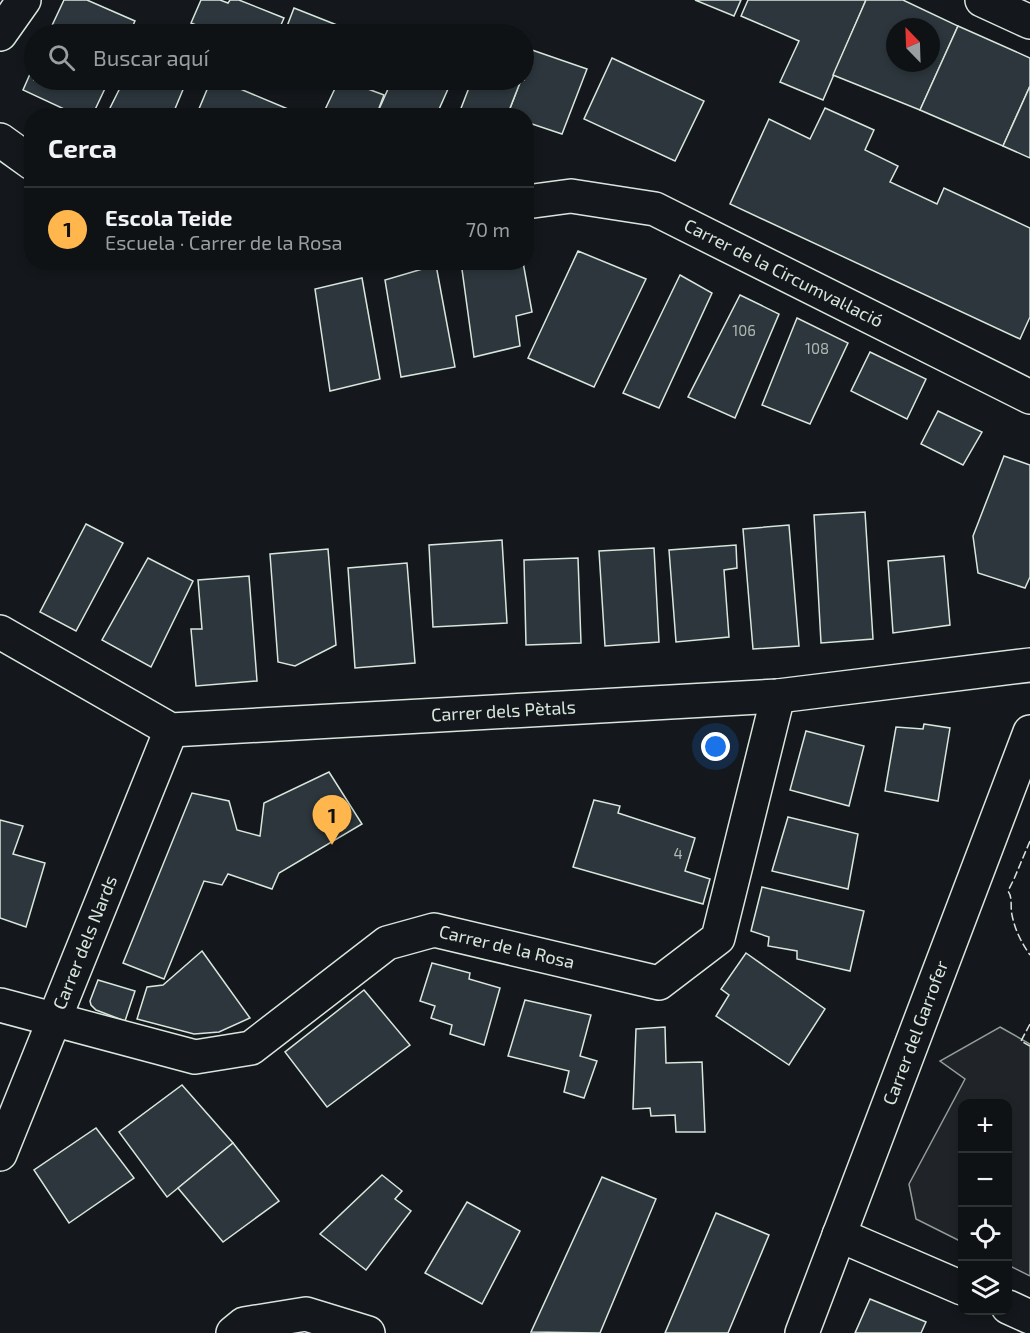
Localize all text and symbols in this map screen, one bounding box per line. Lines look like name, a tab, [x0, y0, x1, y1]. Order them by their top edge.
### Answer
north arrow	[886, 18, 940, 72]
search box	[24, 24, 534, 90]
icon: search	[45, 41, 78, 74]
text: Buscar aquí	[93, 44, 209, 70]
text: Cerca	[48, 132, 117, 163]
text: Escola Teide	[105, 204, 233, 230]
street label: Carrer de la Circumval·lació	[681, 213, 887, 332]
text: 1	[63, 217, 72, 241]
text: 70 m	[466, 217, 510, 241]
text: Escuela · Carrer de la Rosa	[105, 230, 343, 254]
house number: 106	[732, 321, 756, 339]
house number: 108	[805, 339, 829, 357]
street label: Carrer dels Pètals	[430, 695, 576, 725]
your location	[701, 732, 730, 761]
pin: 1	[312, 796, 352, 845]
house number: 4	[673, 844, 683, 862]
street label: Carrer dels Nards	[47, 872, 121, 1012]
street label: Carrer de la Rosa	[437, 920, 577, 973]
street label: Carrer del Garrofer	[877, 957, 952, 1108]
map controls	[958, 1099, 1012, 1315]
button: +	[958, 1099, 1012, 1153]
button: −	[958, 1153, 1012, 1207]
button: locate	[958, 1207, 1012, 1261]
button: layers	[958, 1261, 1012, 1315]

